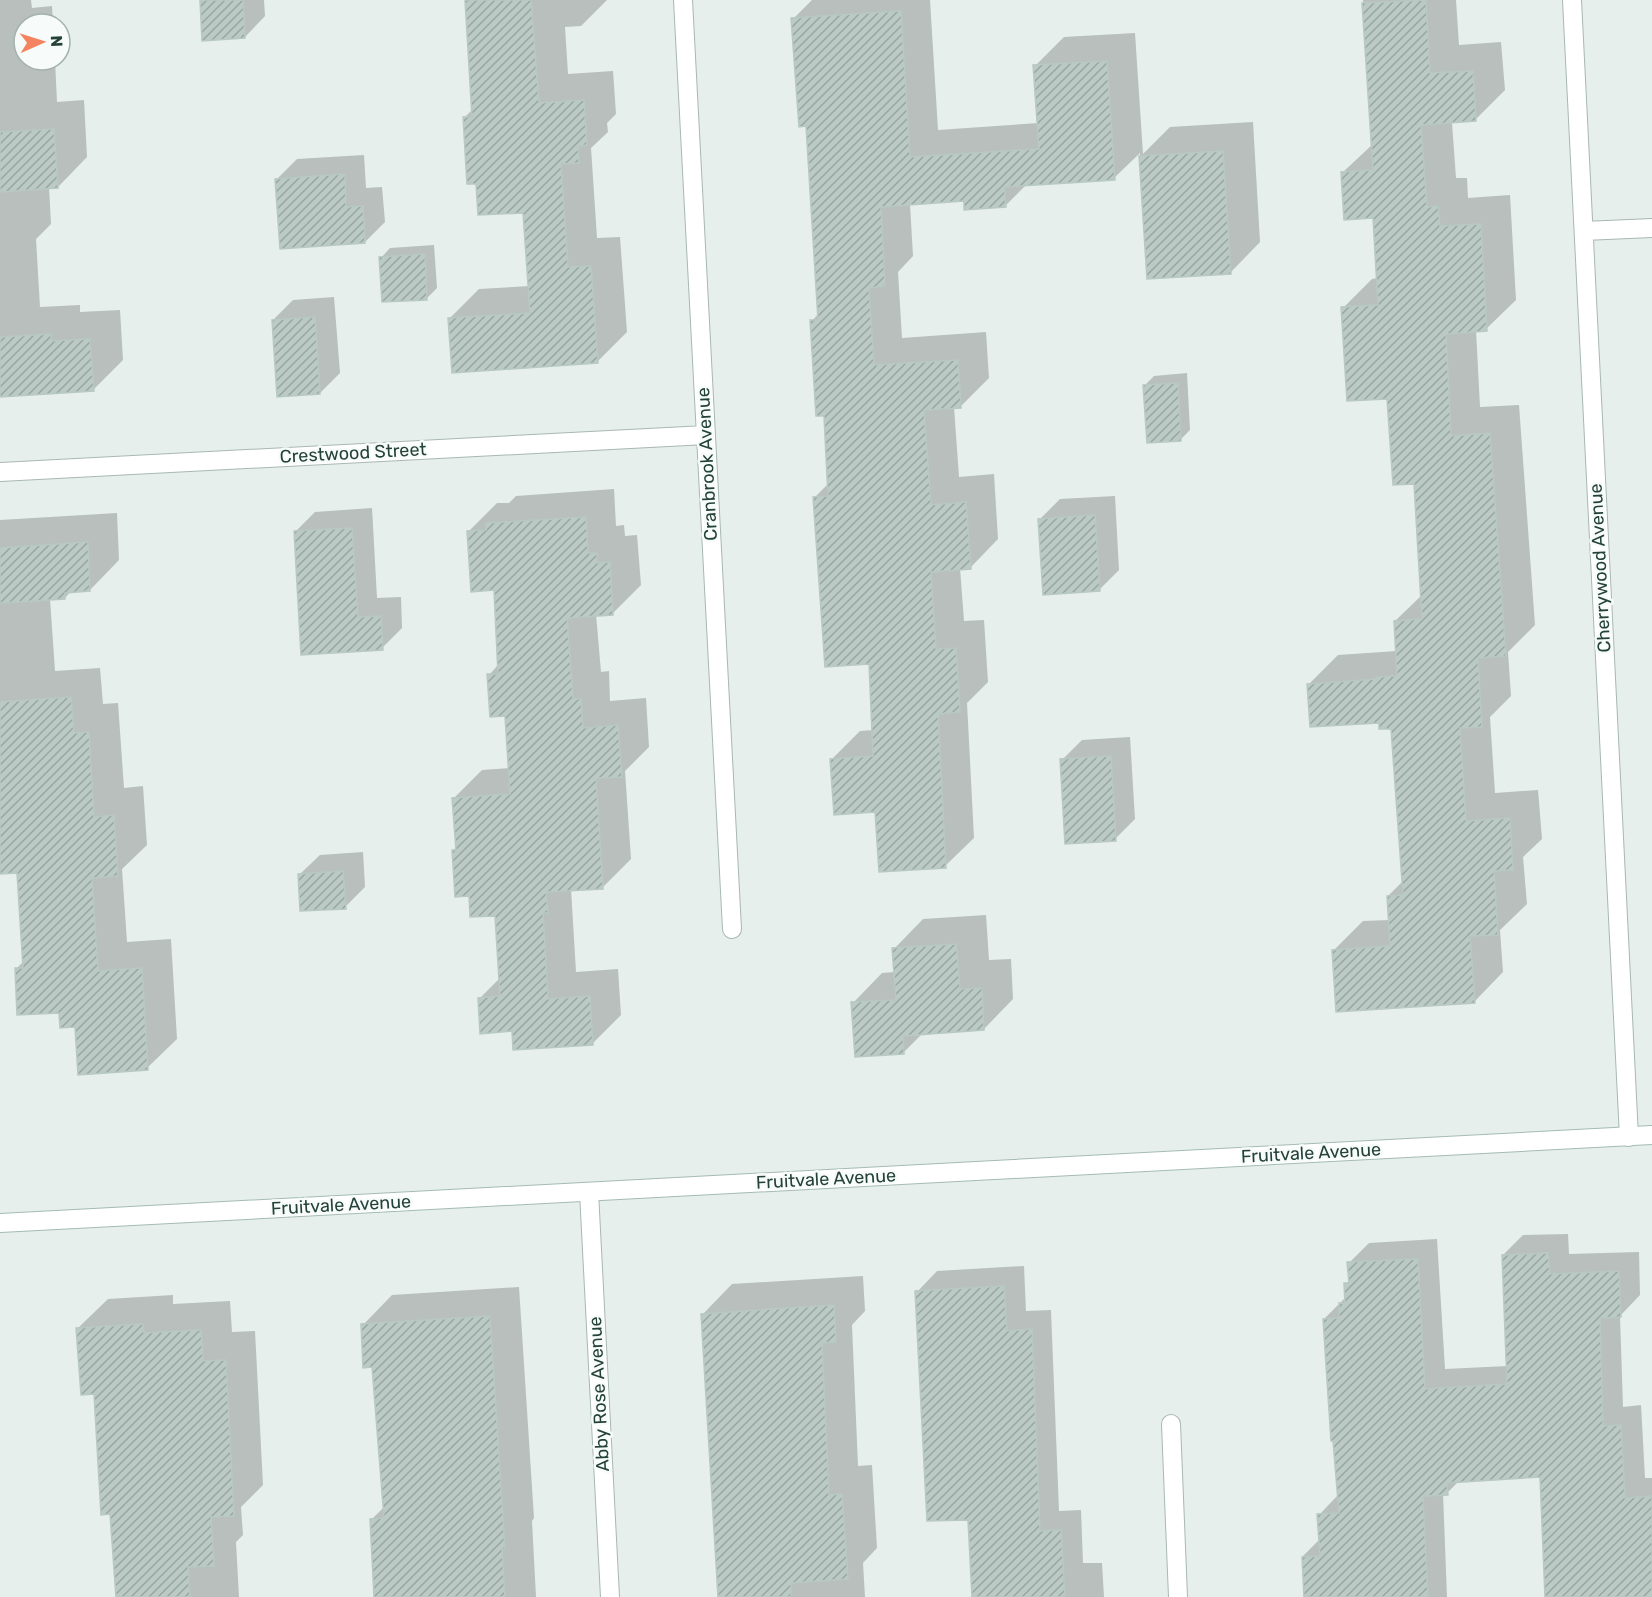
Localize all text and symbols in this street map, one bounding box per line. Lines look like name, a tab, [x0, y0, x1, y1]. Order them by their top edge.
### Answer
north arrow	[12, 12, 72, 72]
text: N	[47, 35, 66, 47]
street label: Cranbrook Avenue	[692, 387, 722, 541]
street label: Crestwood Street	[279, 438, 427, 468]
street label: Cherrywood Avenue	[1585, 483, 1615, 653]
street label: Fruitvale Avenue	[1240, 1138, 1382, 1168]
street label: Fruitvale Avenue	[755, 1164, 897, 1194]
street label: Fruitvale Avenue	[270, 1190, 412, 1220]
street label: Abby Rose Avenue	[584, 1316, 614, 1472]

